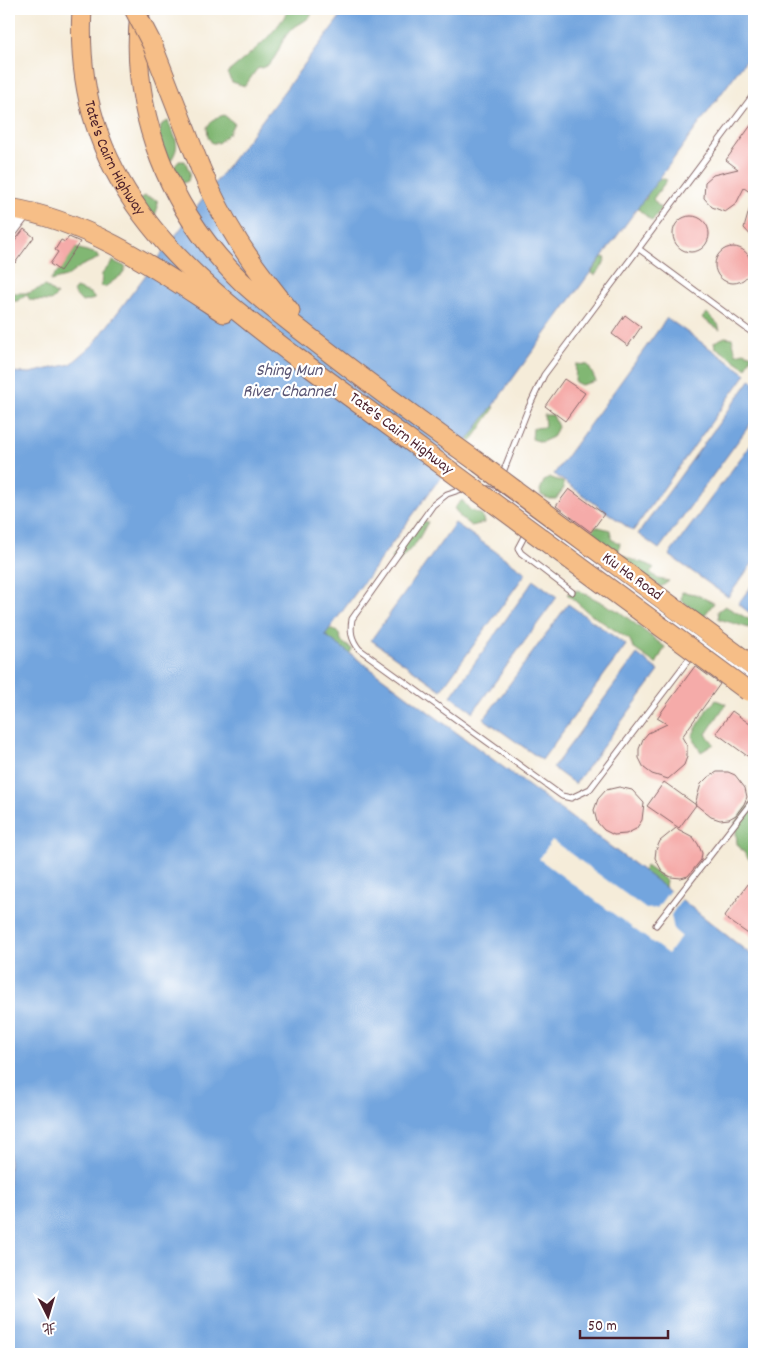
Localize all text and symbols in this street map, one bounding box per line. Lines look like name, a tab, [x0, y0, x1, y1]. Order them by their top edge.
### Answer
street label: Tate's Cairn Highway	[78, 98, 151, 221]
water label: Shing Mun River Channel	[243, 359, 337, 405]
street label: Tate's Cairn Highway	[344, 387, 458, 481]
street label: Kiu Ha Road	[597, 547, 667, 607]
north arrow	[22, 1290, 72, 1340]
scale bar	[580, 1308, 668, 1340]
text: 北	[41, 1316, 57, 1338]
text: 50 m	[588, 1316, 617, 1338]

